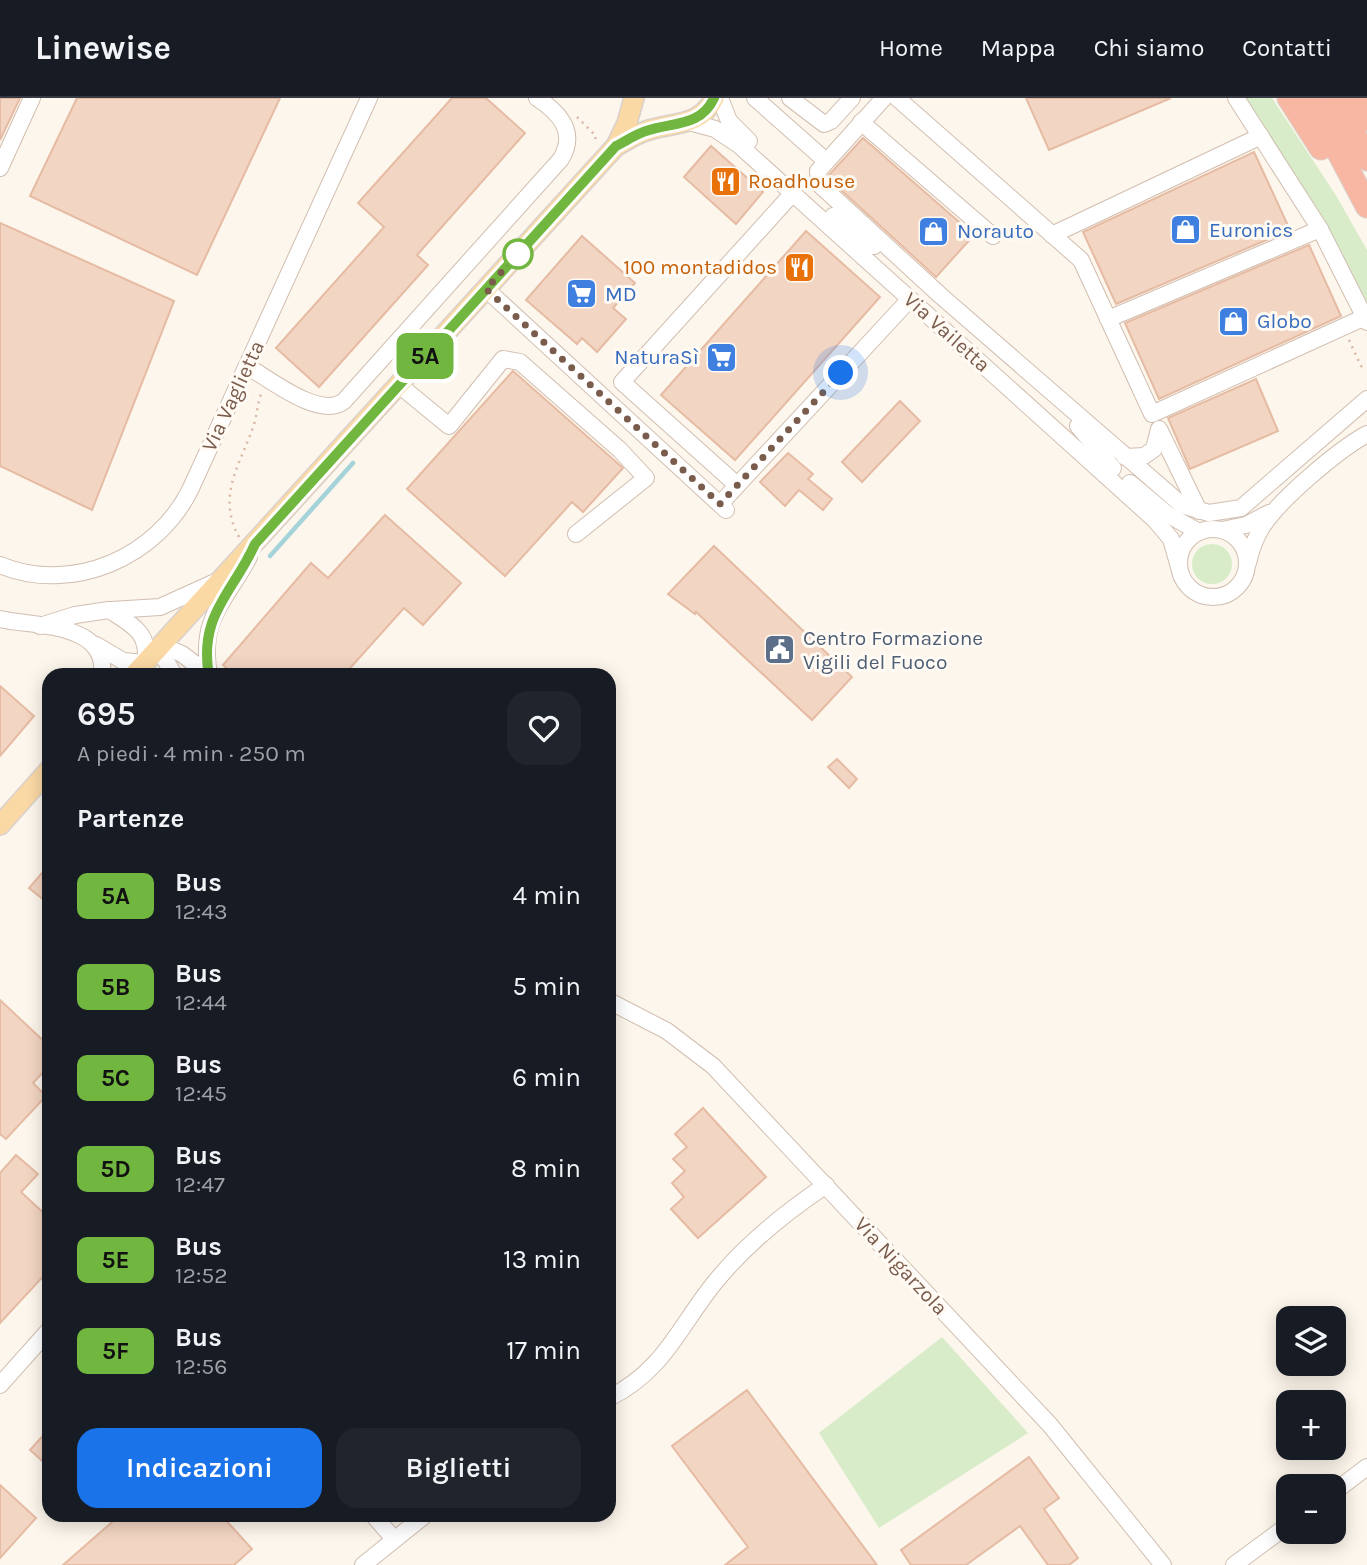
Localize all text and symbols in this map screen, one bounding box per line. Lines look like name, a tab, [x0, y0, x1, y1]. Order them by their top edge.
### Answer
text: Linewise	[35, 29, 171, 67]
text: Home	[879, 34, 943, 62]
text: Mappa	[981, 34, 1056, 62]
text: Chi siamo	[1094, 34, 1204, 62]
text: Contatti	[1242, 34, 1332, 62]
restaurant icon: Roadhouse	[708, 164, 742, 198]
place label: Roadhouse	[748, 169, 855, 193]
shop icon: Euronics	[1169, 213, 1203, 247]
shop icon: Norauto	[917, 214, 951, 248]
place label: Euronics	[1209, 218, 1293, 242]
place label: Norauto	[957, 219, 1034, 243]
unlabelled marker	[503, 239, 533, 269]
restaurant icon: 100 montadidos	[783, 250, 817, 284]
place label: 100 montadidos	[623, 255, 777, 279]
supermarket icon: MD	[565, 277, 599, 311]
place label: MD	[605, 282, 637, 306]
street label: Via Vailetta	[899, 287, 995, 377]
shop icon: Globo	[1217, 304, 1251, 338]
place label: Globo	[1257, 309, 1312, 333]
line badge: 5A	[394, 333, 457, 379]
street label: Via Vaglietta	[197, 337, 269, 455]
supermarket icon: NaturaSì	[705, 340, 739, 374]
text: 5A	[411, 342, 439, 370]
place label: NaturaSì	[614, 345, 699, 369]
your location	[823, 355, 858, 390]
place label: Centro Formazione Vigili del Fuoco	[803, 626, 983, 674]
public building icon: Centro Formazione Vigili del Fuoco	[763, 633, 797, 667]
button: heart	[507, 691, 581, 765]
text: 695	[77, 695, 136, 733]
text: A piedi · 4 min · 250 m	[77, 740, 306, 767]
text: Partenze	[77, 803, 184, 834]
text: Bus	[175, 867, 222, 898]
text: 4 min	[513, 880, 581, 911]
text: 5A	[101, 882, 130, 910]
text: 12:43	[175, 898, 228, 925]
text: Bus	[175, 958, 222, 989]
text: 5 min	[512, 971, 581, 1002]
text: 5B	[101, 973, 130, 1001]
text: 12:44	[175, 989, 227, 1016]
text: Bus	[175, 1049, 222, 1080]
text: 6 min	[512, 1062, 581, 1093]
text: 5C	[101, 1064, 130, 1092]
text: 12:45	[175, 1080, 227, 1107]
text: Bus	[175, 1140, 222, 1171]
text: 8 min	[511, 1153, 581, 1184]
text: 5D	[100, 1155, 131, 1183]
text: 12:47	[175, 1171, 225, 1198]
street label: Via Nigarzola	[850, 1212, 952, 1320]
text: Bus	[175, 1231, 222, 1262]
text: 13 min	[503, 1244, 581, 1275]
text: 5E	[101, 1246, 130, 1274]
text: 12:52	[175, 1262, 228, 1289]
map controls	[1276, 1306, 1346, 1544]
button: layers	[1276, 1306, 1346, 1376]
text: Bus	[175, 1322, 222, 1353]
text: 17 min	[506, 1335, 581, 1366]
text: 5F	[102, 1337, 129, 1365]
text: 12:56	[175, 1353, 227, 1380]
button: +	[1276, 1390, 1346, 1460]
button: Indicazioni	[77, 1428, 322, 1508]
button: Biglietti	[336, 1428, 581, 1508]
button: −	[1276, 1474, 1346, 1544]

